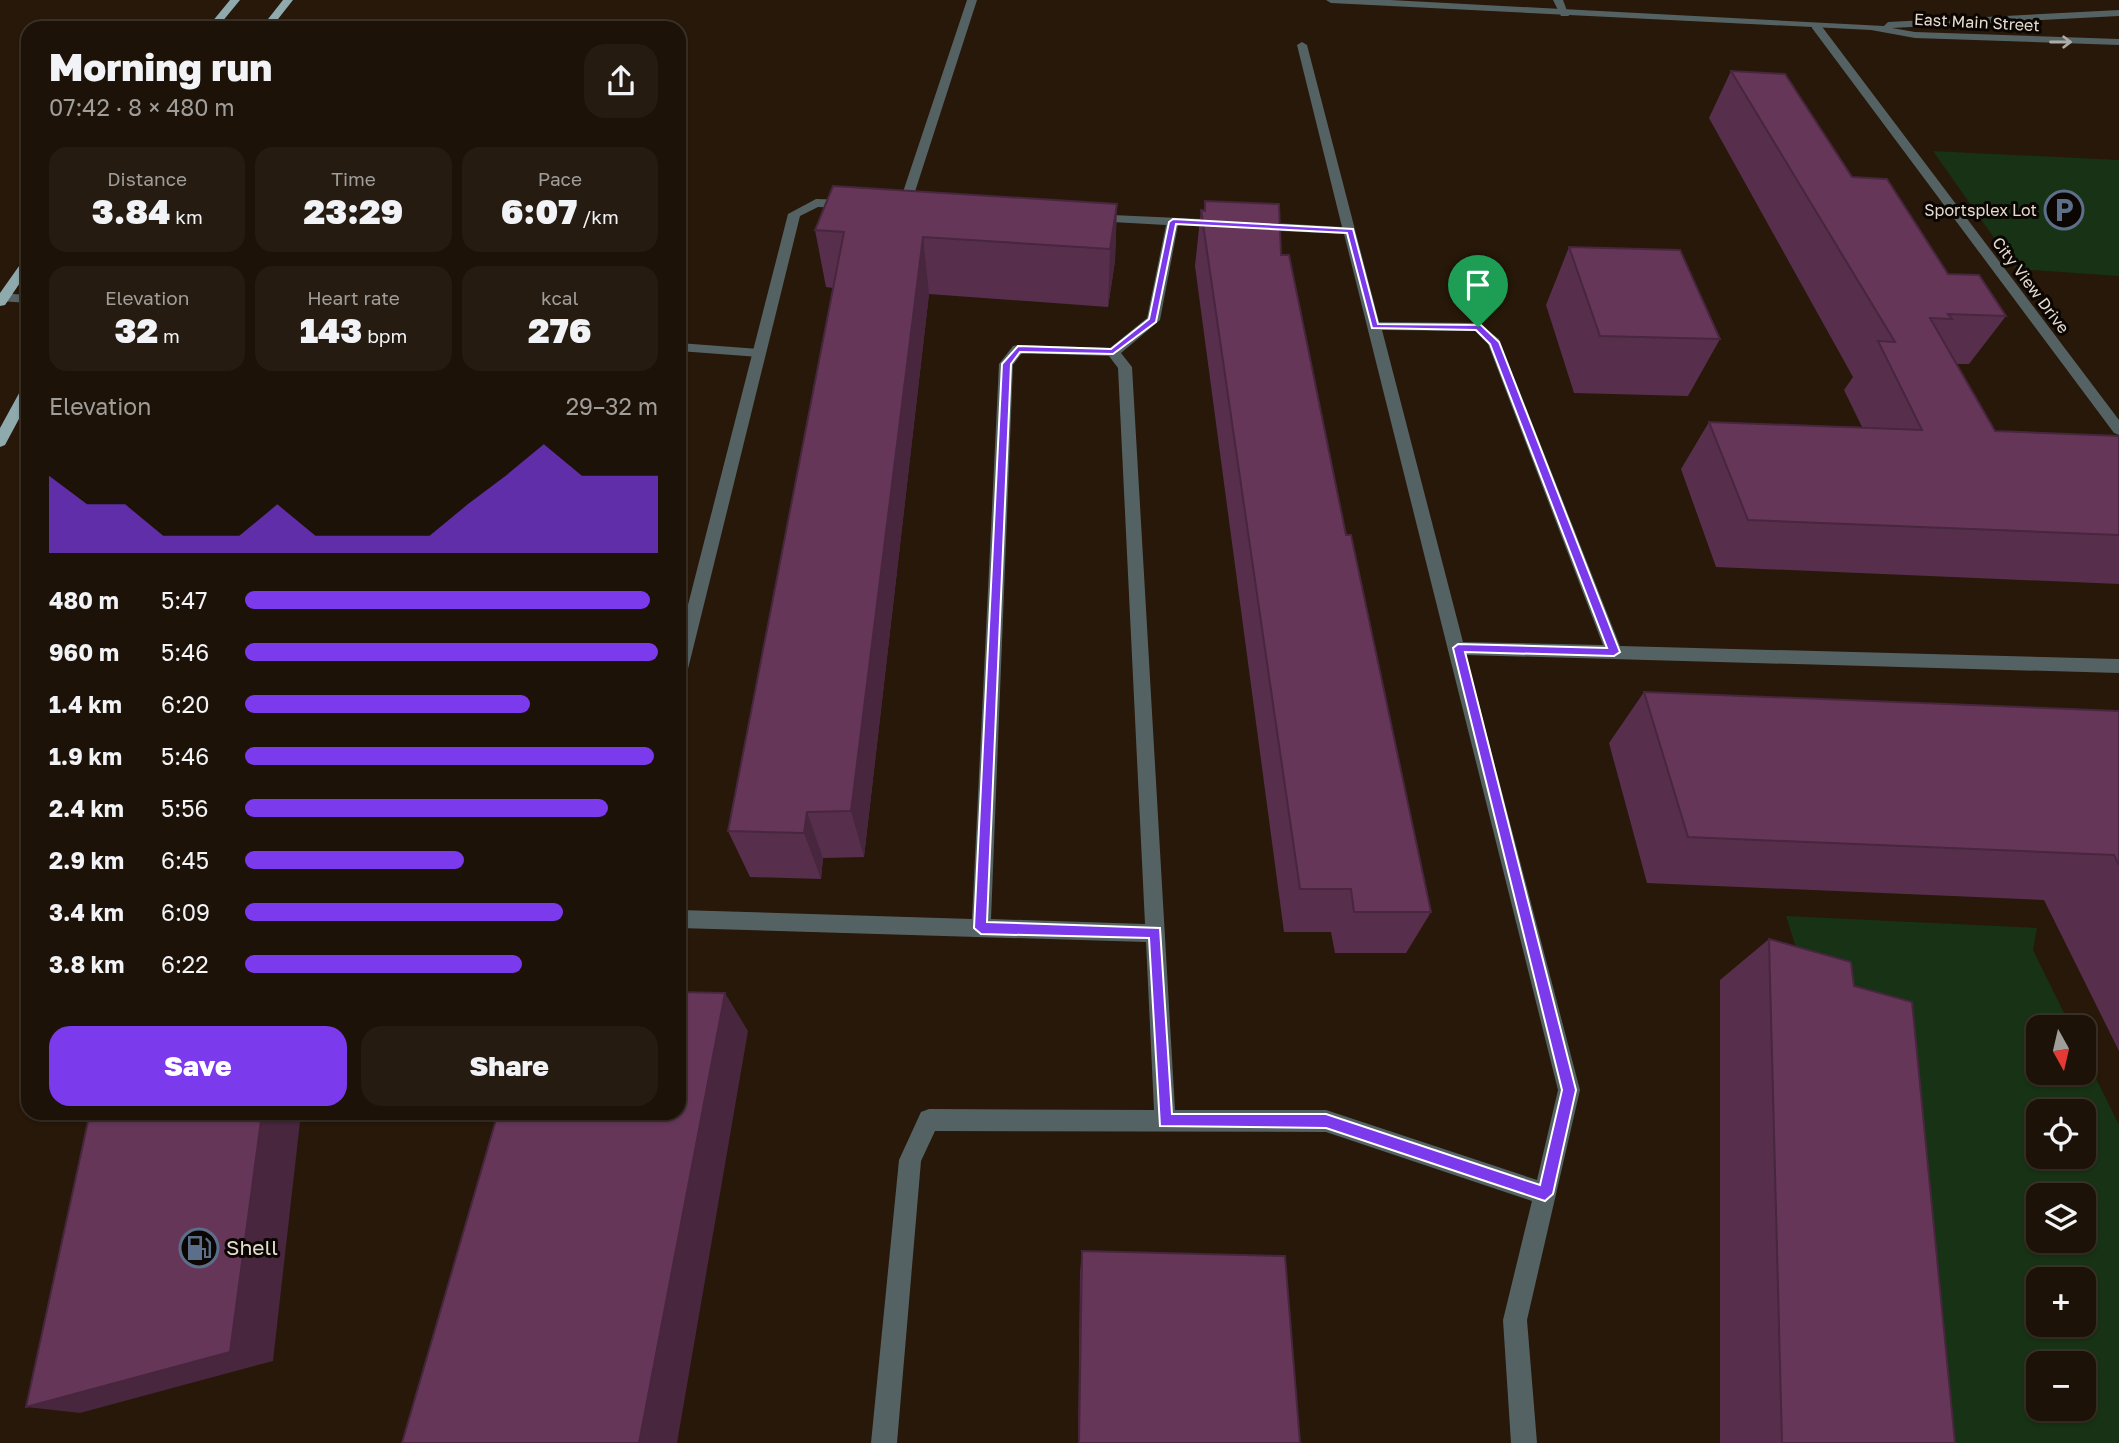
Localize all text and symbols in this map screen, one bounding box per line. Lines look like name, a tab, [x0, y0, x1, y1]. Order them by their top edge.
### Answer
street label: East Main Street	[1914, 9, 2040, 35]
one-way arrow	[2049, 35, 2072, 49]
text: Morning run	[49, 44, 272, 89]
button: share	[584, 44, 658, 118]
text: 07:42 · 8 × 480 m	[49, 93, 235, 121]
text: Distance	[107, 167, 187, 190]
text: Time	[331, 167, 376, 190]
text: Pace	[538, 167, 582, 190]
parking icon: Sportsplex Lot	[2043, 189, 2085, 231]
text: 3.84	[92, 190, 170, 232]
text: 23:29	[304, 190, 403, 232]
text: 6:07	[501, 190, 577, 232]
place label: Sportsplex Lot	[1924, 200, 2037, 220]
text: km	[170, 205, 203, 228]
text: /km	[577, 205, 619, 228]
street label: City View Drive	[1988, 233, 2074, 337]
pin	[1448, 255, 1508, 327]
icon: arrive	[1459, 266, 1497, 304]
text: Elevation	[105, 286, 189, 309]
text: Heart rate	[307, 286, 400, 309]
text: kcal	[541, 286, 579, 309]
text: 32	[114, 309, 158, 351]
text: 143	[300, 309, 362, 351]
text: 276	[528, 309, 592, 351]
text: m	[158, 324, 180, 347]
text: bpm	[362, 324, 407, 347]
text: Elevation	[49, 392, 151, 420]
text: 29–32 m	[566, 392, 658, 420]
text: 480 m	[49, 586, 119, 614]
text: 5:47	[161, 586, 207, 614]
text: 960 m	[49, 638, 119, 666]
text: 5:46	[161, 638, 209, 666]
text: 1.4 km	[49, 690, 122, 718]
text: 6:20	[161, 690, 209, 718]
text: 1.9 km	[49, 742, 122, 770]
text: 5:46	[161, 742, 209, 770]
text: 2.4 km	[49, 794, 124, 822]
text: 5:56	[161, 794, 209, 822]
text: 2.9 km	[49, 846, 124, 874]
text: 6:45	[161, 846, 209, 874]
text: 3.4 km	[49, 898, 124, 926]
text: 6:09	[161, 898, 210, 926]
text: 3.8 km	[49, 950, 124, 978]
text: 6:22	[161, 950, 209, 978]
north arrow	[2026, 1015, 2096, 1085]
map controls	[2026, 1015, 2096, 1421]
button: Save	[49, 1026, 347, 1106]
button: Share	[361, 1026, 658, 1106]
button: locate	[2026, 1099, 2096, 1169]
button: layers	[2026, 1183, 2096, 1253]
fuel station icon: Shell	[178, 1227, 220, 1269]
place label: Shell	[226, 1234, 278, 1260]
button: +	[2026, 1267, 2096, 1337]
button: −	[2026, 1351, 2096, 1421]

